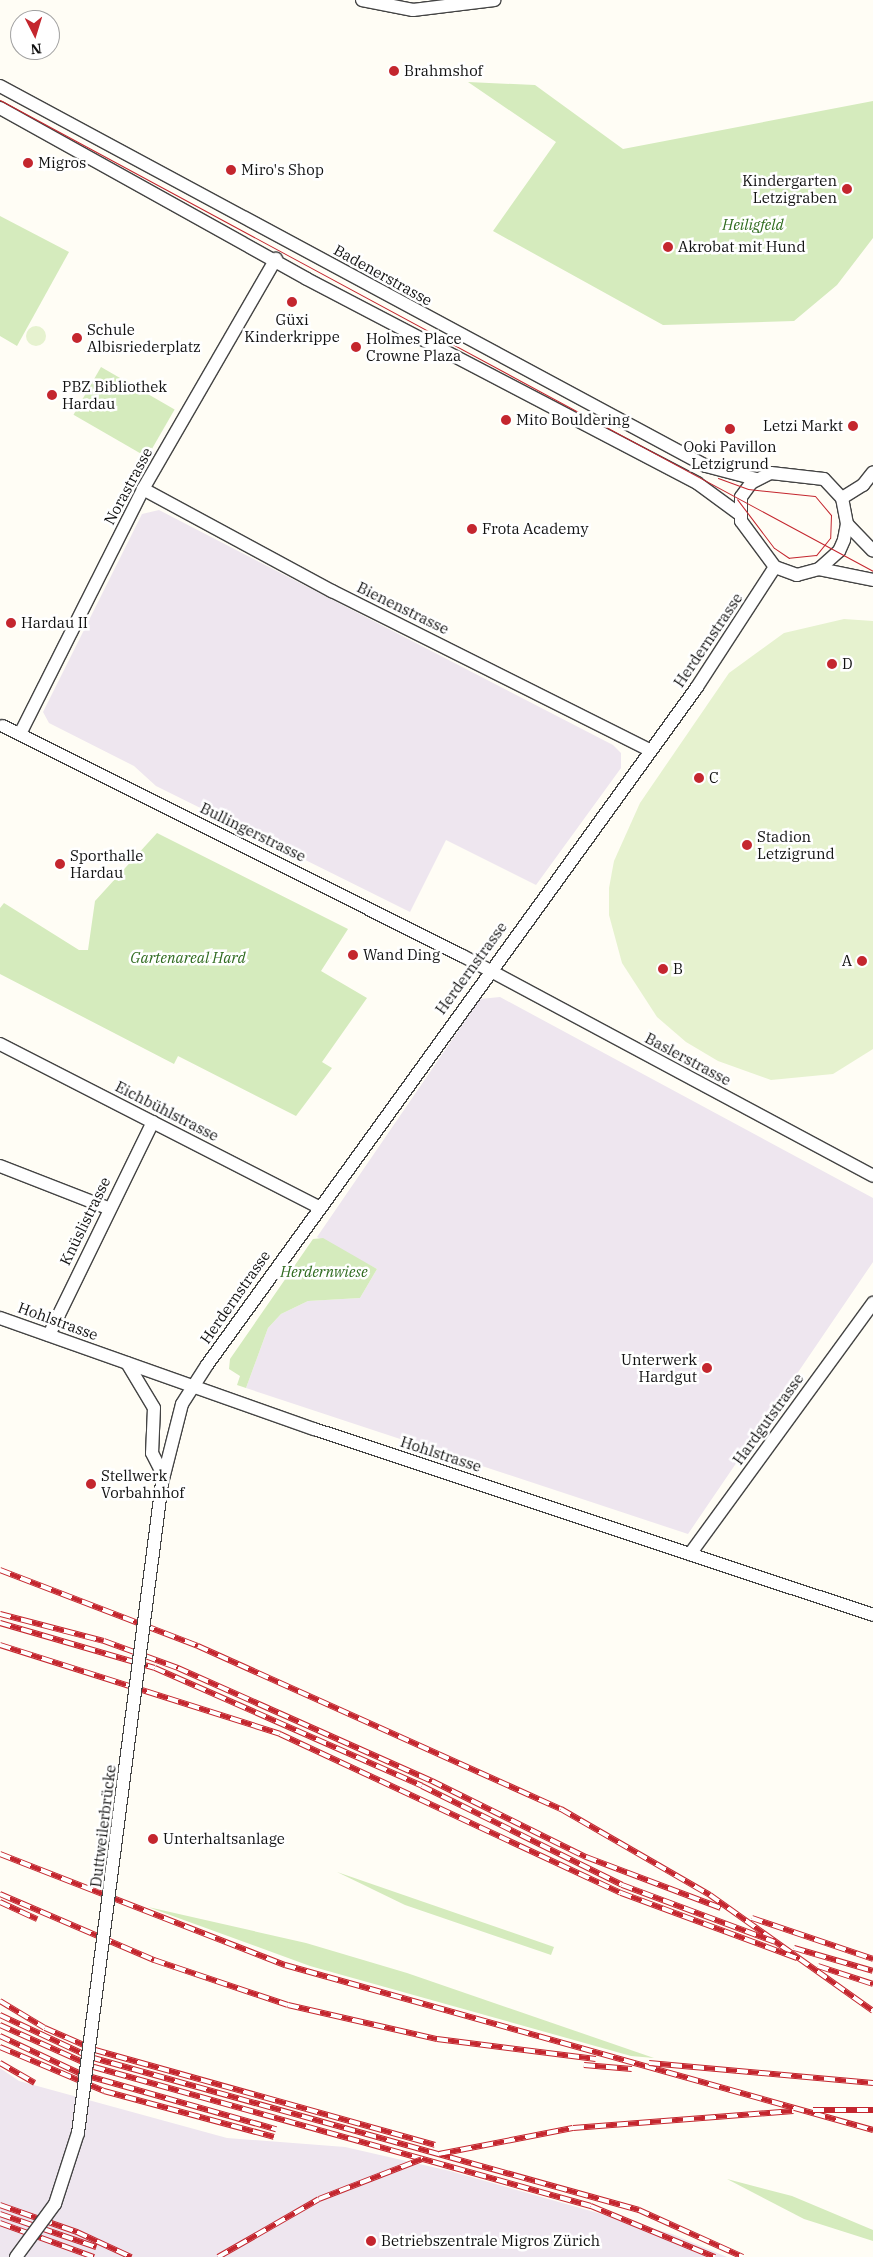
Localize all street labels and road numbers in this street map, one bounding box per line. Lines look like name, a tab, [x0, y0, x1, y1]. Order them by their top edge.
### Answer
street label: Badenerstrasse	[331, 241, 435, 309]
street label: Norastrasse	[100, 444, 156, 528]
street label: Bienenstrasse	[354, 578, 452, 638]
street label: Herdernstrasse	[670, 589, 746, 691]
street label: Bullingerstrasse	[197, 799, 309, 865]
street label: Herdernstrasse	[431, 918, 511, 1018]
street label: Baslerstrasse	[642, 1029, 734, 1089]
street label: Eichbühlstrasse	[112, 1077, 222, 1145]
street label: Knüslistrasse	[56, 1174, 114, 1268]
street label: Herdernstrasse	[196, 1247, 274, 1347]
street label: Hohlstrasse	[15, 1298, 101, 1344]
street label: Hardgutstrasse	[729, 1370, 807, 1468]
street label: Hohlstrasse	[398, 1432, 484, 1476]
street label: Duttweilerbrücke	[87, 1764, 119, 1888]

